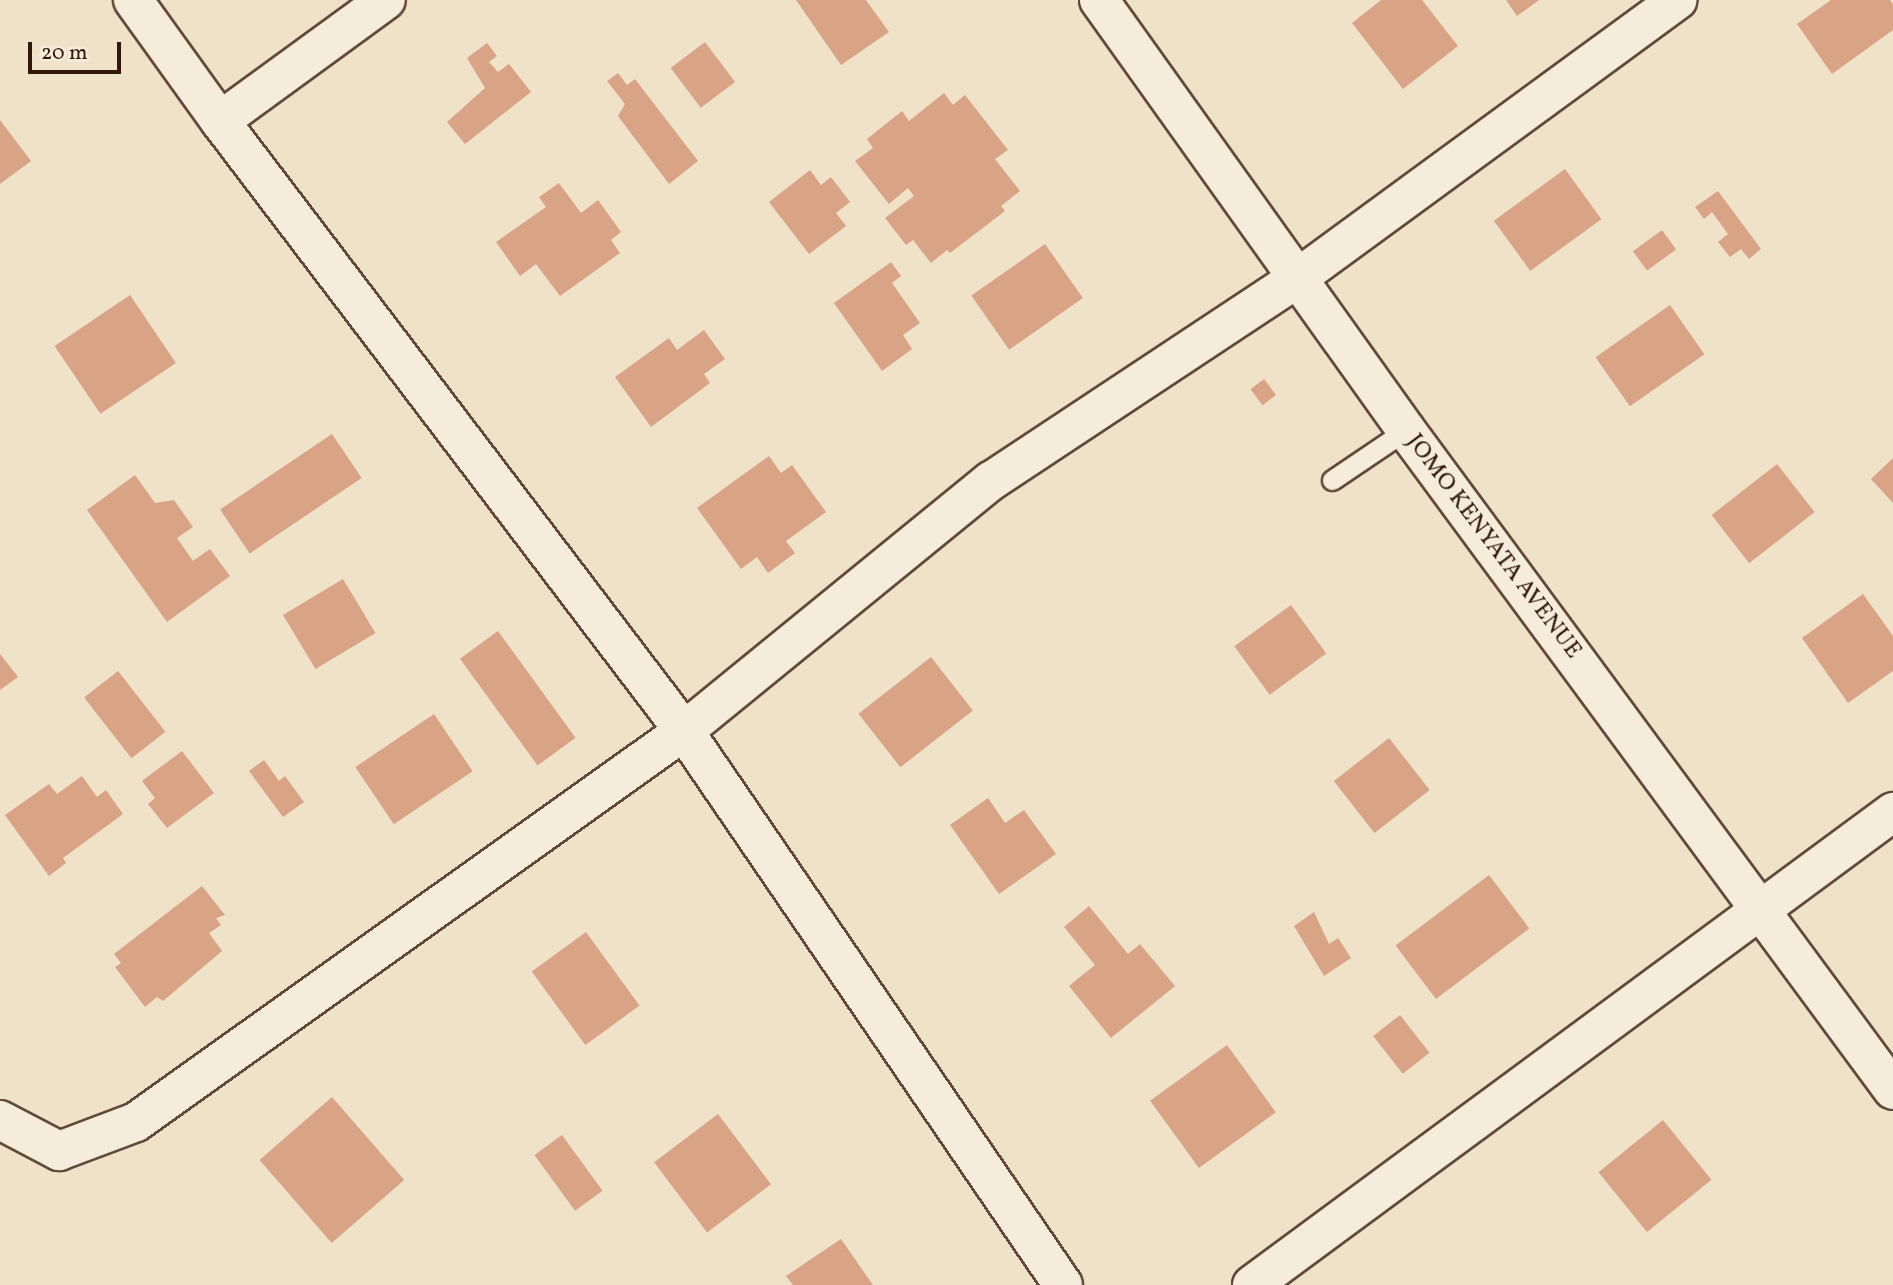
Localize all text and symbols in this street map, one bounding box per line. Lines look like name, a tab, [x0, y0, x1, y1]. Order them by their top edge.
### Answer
scale bar	[32, 28, 124, 72]
text: 20 m	[41, 39, 87, 68]
street label: JOMO KENYATA AVENUE	[1399, 429, 1587, 665]

